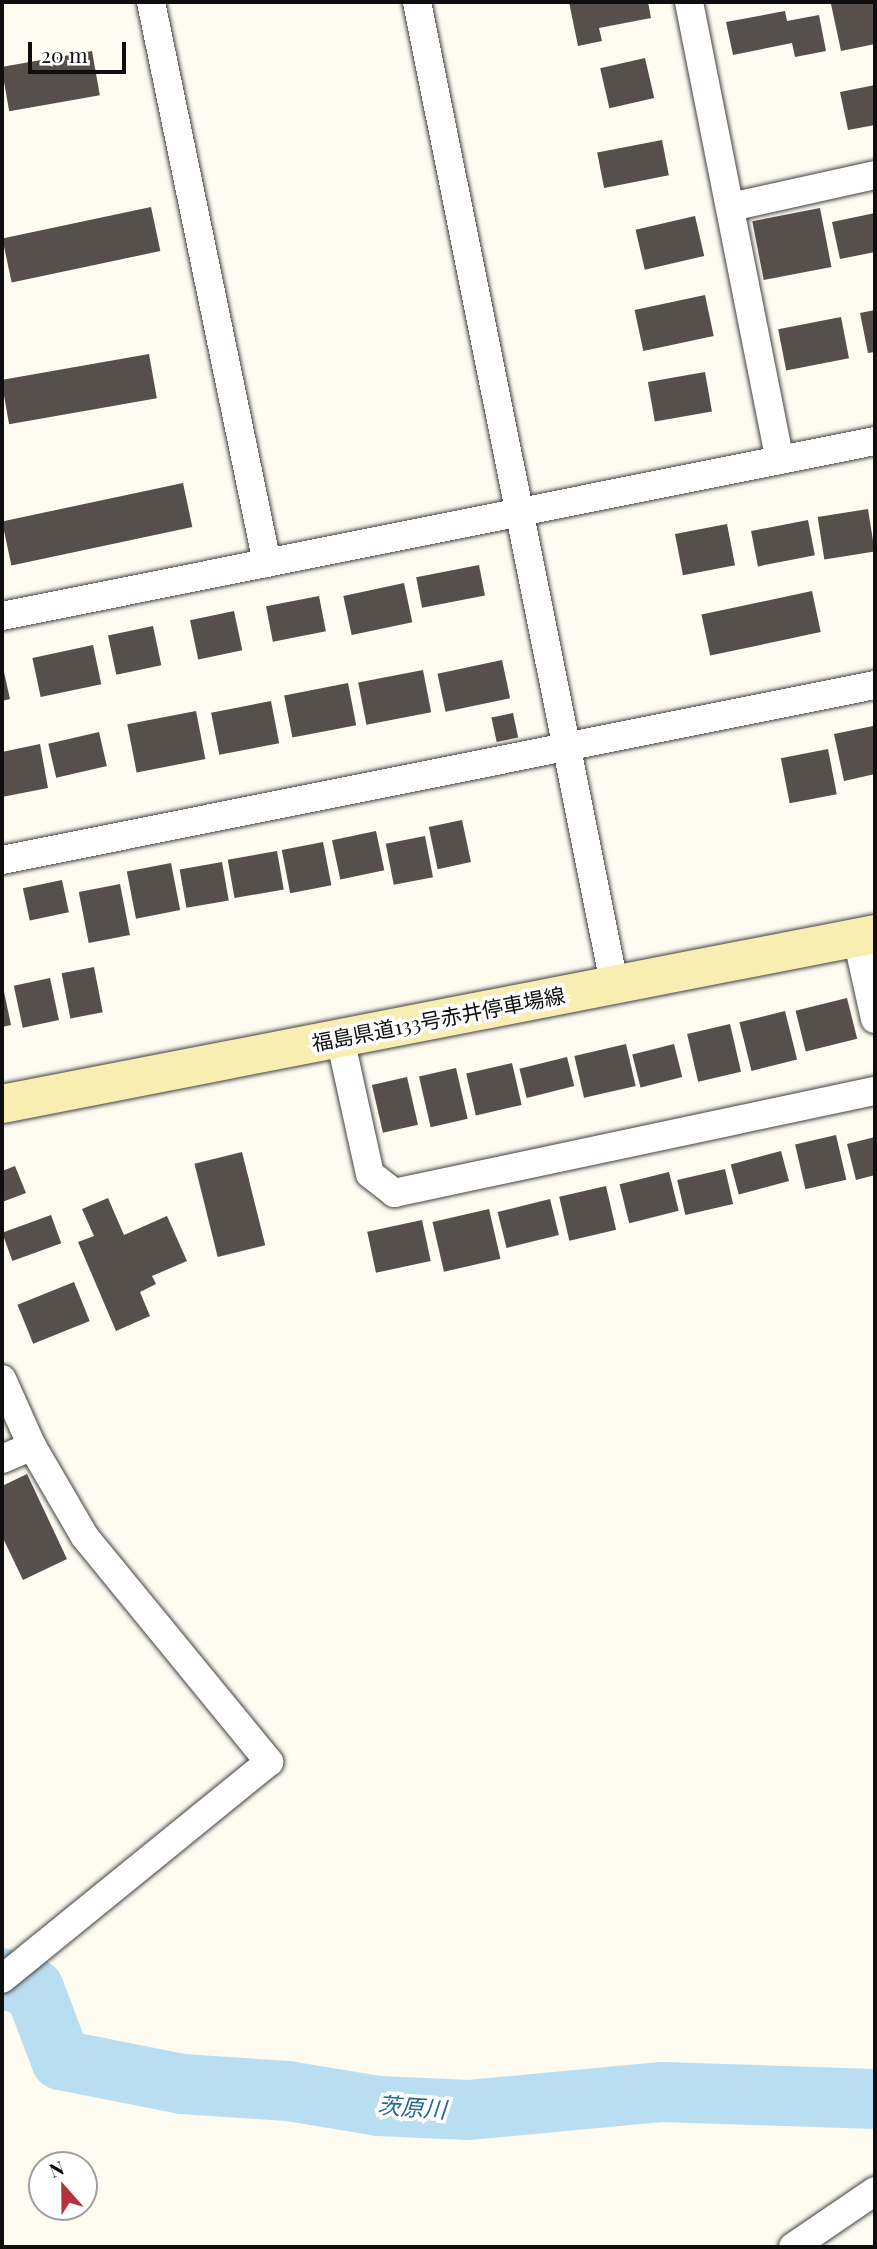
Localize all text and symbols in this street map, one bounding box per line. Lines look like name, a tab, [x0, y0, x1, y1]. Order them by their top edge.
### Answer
scale bar	[32, 28, 130, 72]
text: 20 m	[41, 40, 88, 68]
street label: 福島県道133号赤井停車場線	[309, 981, 567, 1055]
water label: 茨原川	[377, 2091, 447, 2123]
north arrow	[28, 2151, 98, 2221]
text: N	[45, 2154, 67, 2183]

